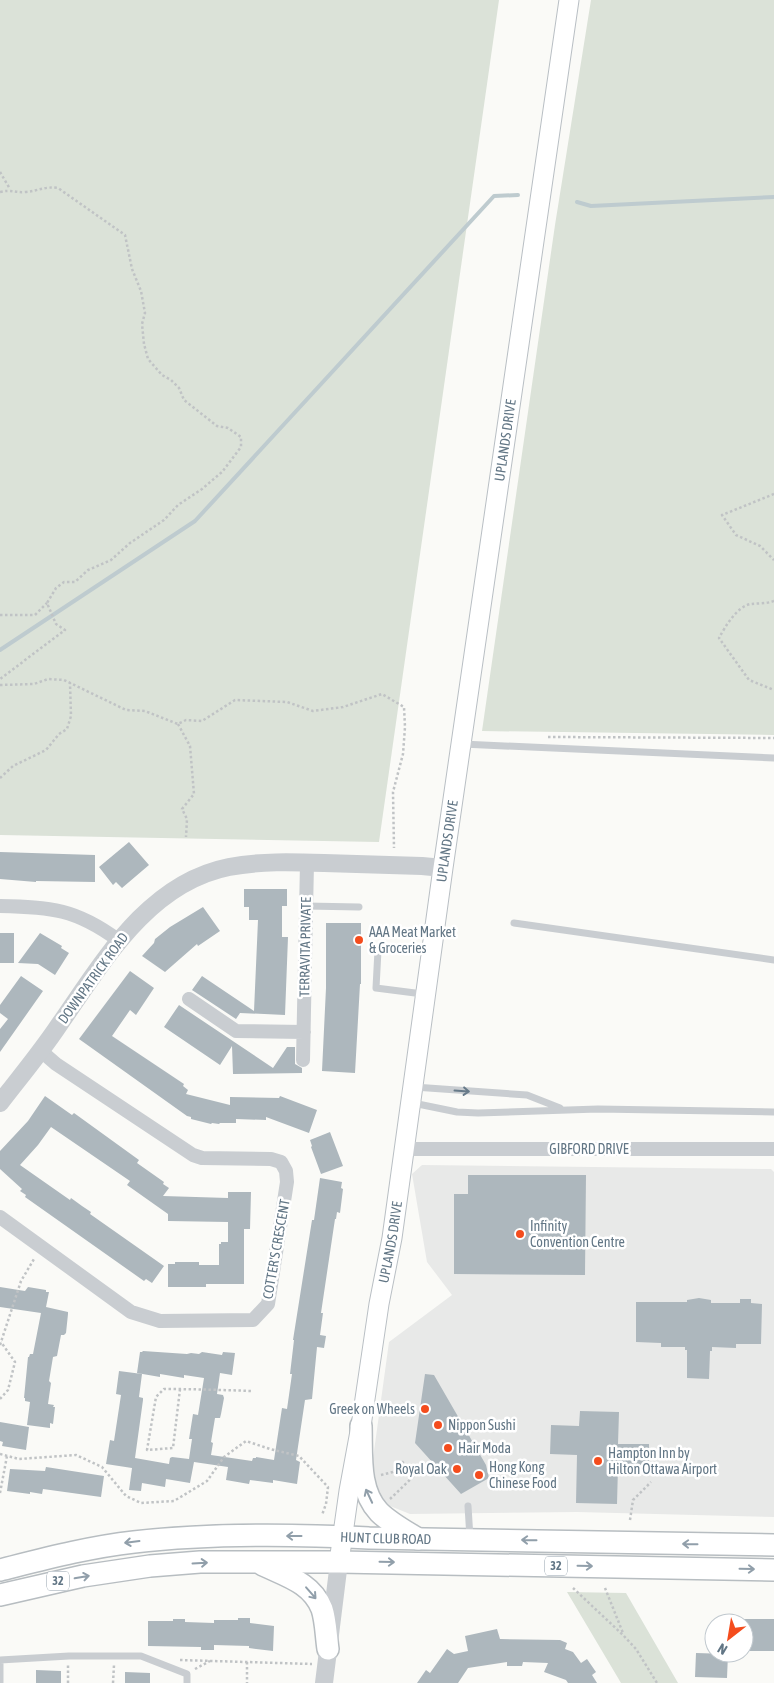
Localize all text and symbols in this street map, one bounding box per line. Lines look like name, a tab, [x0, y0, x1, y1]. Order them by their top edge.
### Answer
street label: UPLANDS DRIVE	[491, 398, 519, 482]
street label: UPLANDS DRIVE	[433, 799, 461, 883]
street label: TERRAVITA PRIVATE	[296, 897, 314, 997]
place label: AAA Meat Market & Groceries	[369, 924, 456, 956]
street label: DOWNPATRICK ROAD	[55, 929, 131, 1027]
marker: AAA Meat Market & Groceries	[353, 934, 365, 946]
one-way arrow	[454, 1086, 470, 1095]
street label: GIBFORD DRIVE	[549, 1141, 629, 1157]
street label: COTTER'S CRESCENT	[259, 1198, 293, 1300]
street label: UPLANDS DRIVE	[375, 1200, 405, 1284]
place label: Infinity Convention Centre	[530, 1218, 625, 1250]
marker: Infinity Convention Centre	[514, 1228, 526, 1240]
place label: Greek on Wheels	[329, 1401, 415, 1417]
marker: Greek on Wheels	[419, 1403, 431, 1415]
place label: Nippon Sushi	[448, 1417, 516, 1433]
marker: Nippon Sushi	[432, 1419, 444, 1431]
place label: Hair Moda	[458, 1440, 511, 1456]
marker: Hair Moda	[442, 1442, 454, 1454]
place label: Hampton Inn by Hilton Ottawa Airport	[608, 1445, 717, 1477]
marker: Hampton Inn by Hilton Ottawa Airport	[592, 1455, 604, 1467]
place label: Hong Kong Chinese Food	[489, 1459, 557, 1491]
place label: Royal Oak	[395, 1461, 447, 1477]
marker: Royal Oak	[451, 1463, 463, 1475]
marker: Hong Kong Chinese Food	[473, 1469, 485, 1481]
one-way arrow	[364, 1489, 374, 1504]
street label: HUNT CLUB ROAD	[340, 1529, 432, 1547]
one-way arrow	[286, 1531, 302, 1541]
one-way arrow	[521, 1536, 537, 1545]
one-way arrow	[124, 1538, 140, 1548]
one-way arrow	[683, 1539, 699, 1549]
road number: 32	[545, 1556, 567, 1575]
one-way arrow	[192, 1558, 208, 1567]
one-way arrow	[379, 1558, 395, 1567]
one-way arrow	[576, 1561, 593, 1571]
one-way arrow	[739, 1564, 755, 1574]
one-way arrow	[73, 1571, 89, 1581]
road number: 32	[47, 1572, 69, 1590]
one-way arrow	[305, 1586, 316, 1599]
north arrow	[704, 1613, 754, 1663]
text: N	[715, 1640, 730, 1658]

